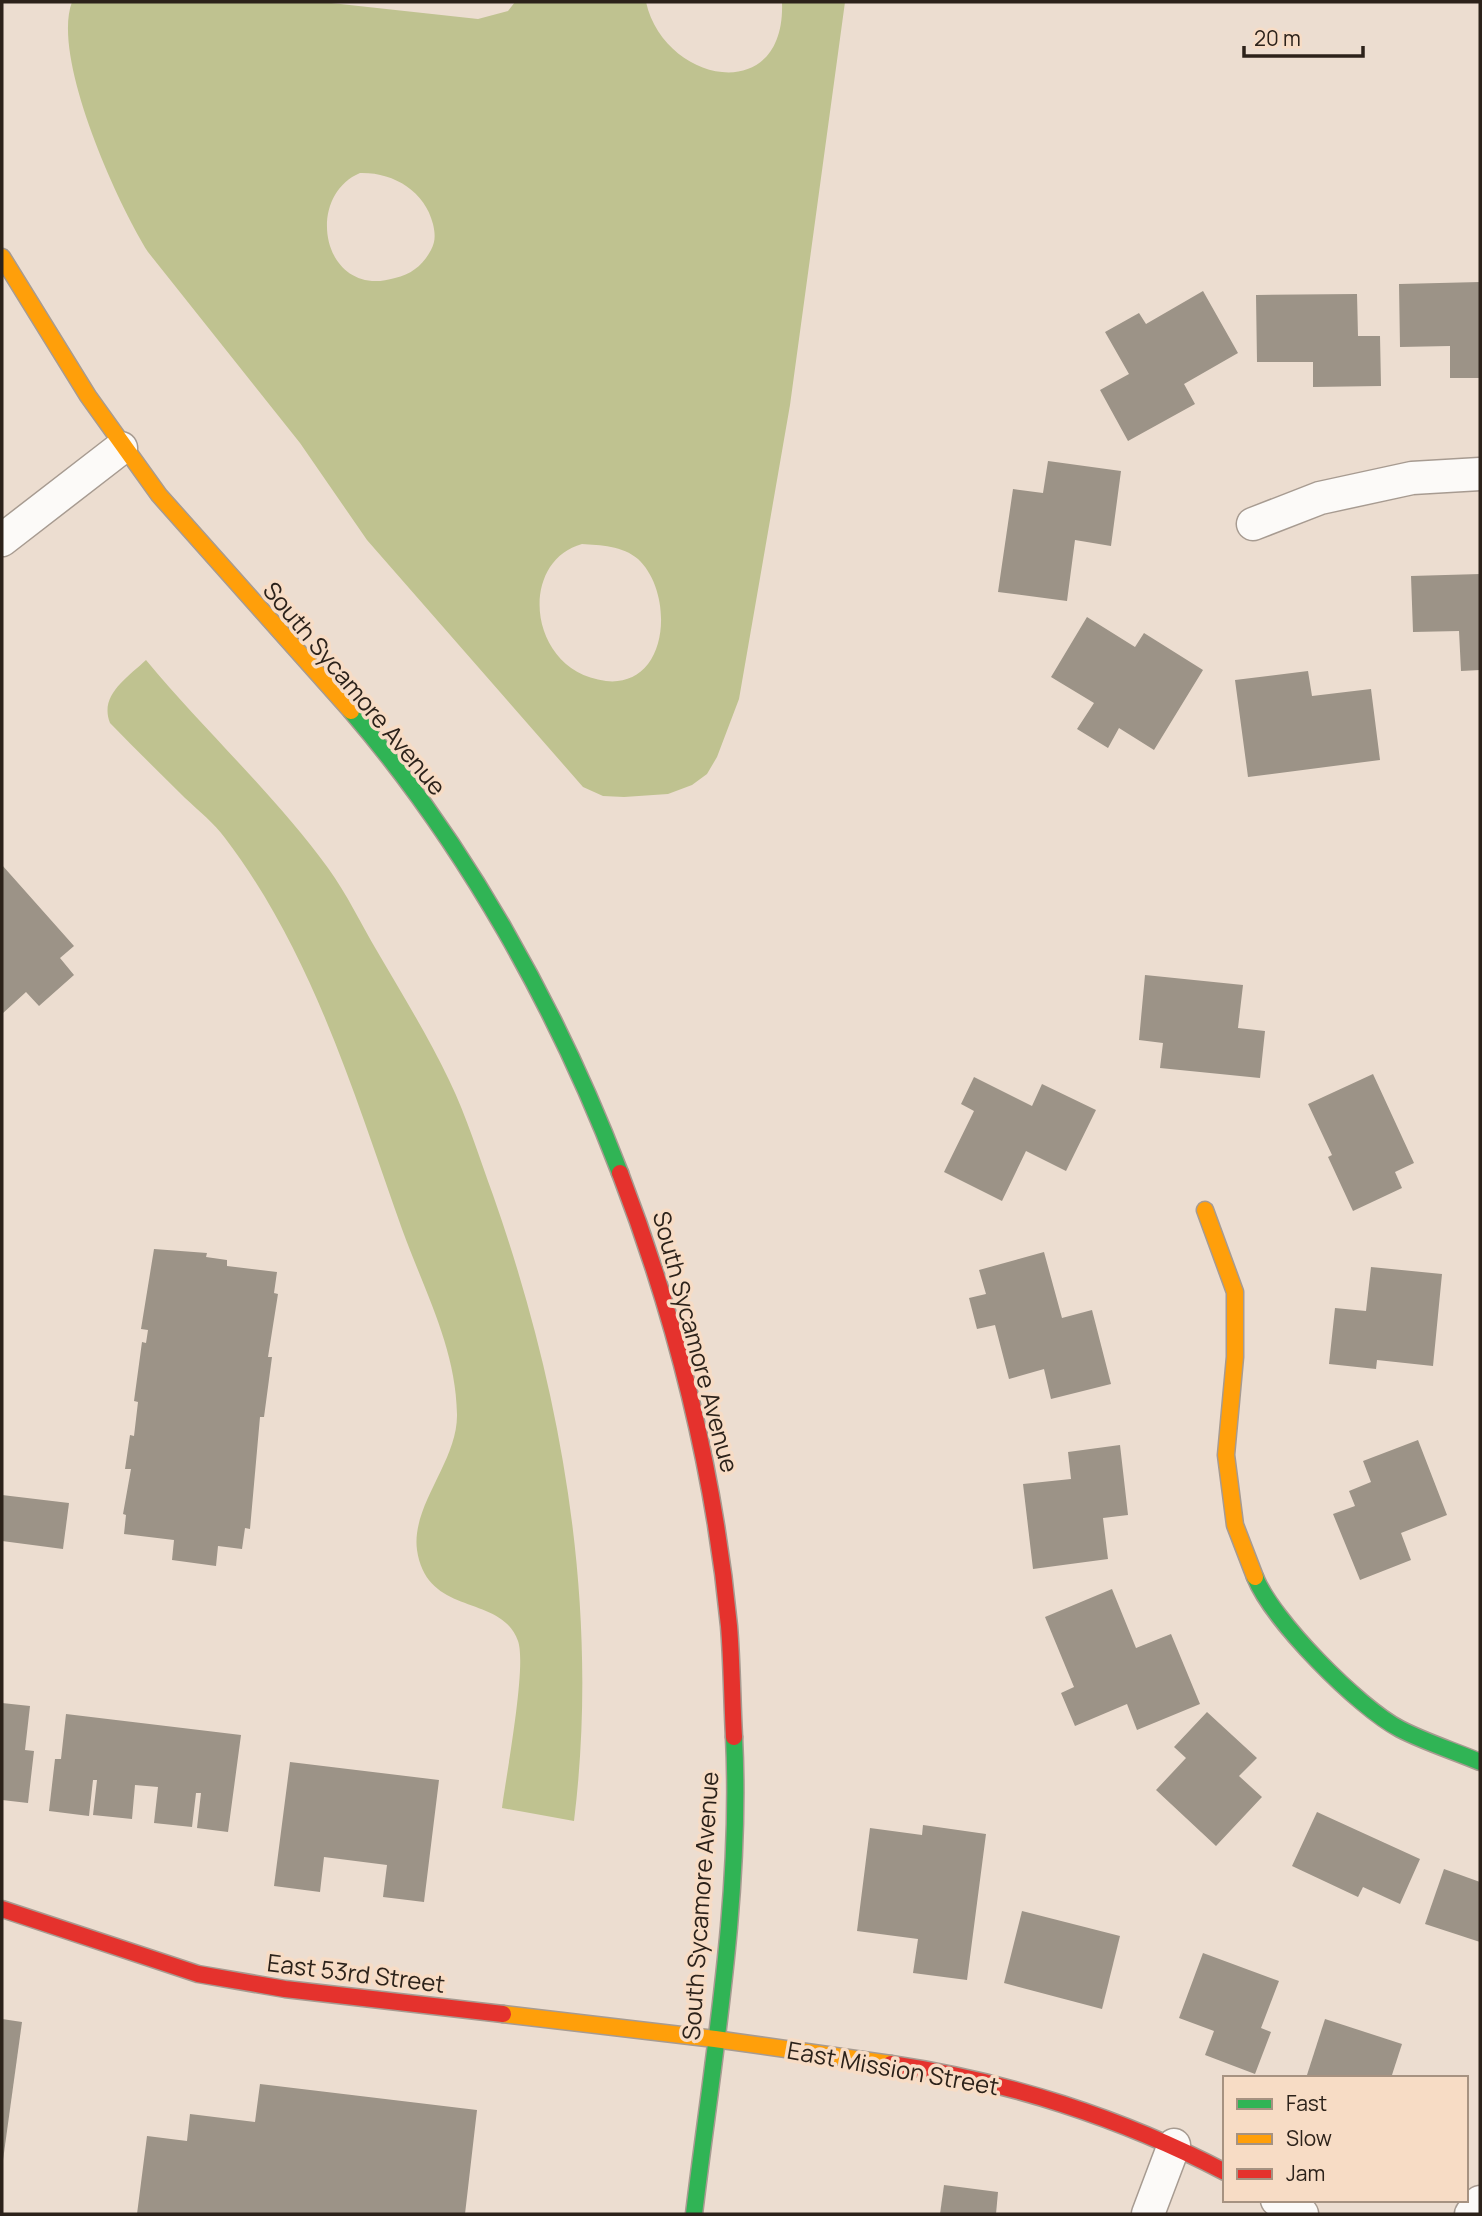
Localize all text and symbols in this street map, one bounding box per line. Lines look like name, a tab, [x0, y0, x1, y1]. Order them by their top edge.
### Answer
scale bar	[1244, 14, 1363, 58]
text: 20 m	[1254, 24, 1301, 52]
street label: South Sycamore Avenue	[256, 574, 454, 802]
street label: South Sycamore Avenue	[646, 1207, 747, 1476]
street label: South Sycamore Avenue	[674, 1771, 725, 2041]
street label: East 53rd Street	[265, 1945, 447, 2000]
street label: East Mission Street	[785, 2033, 1002, 2102]
legend	[1223, 2076, 1468, 2202]
text: Fast	[1286, 2089, 1327, 2117]
text: Slow	[1286, 2124, 1332, 2152]
text: Jam	[1286, 2159, 1325, 2187]

